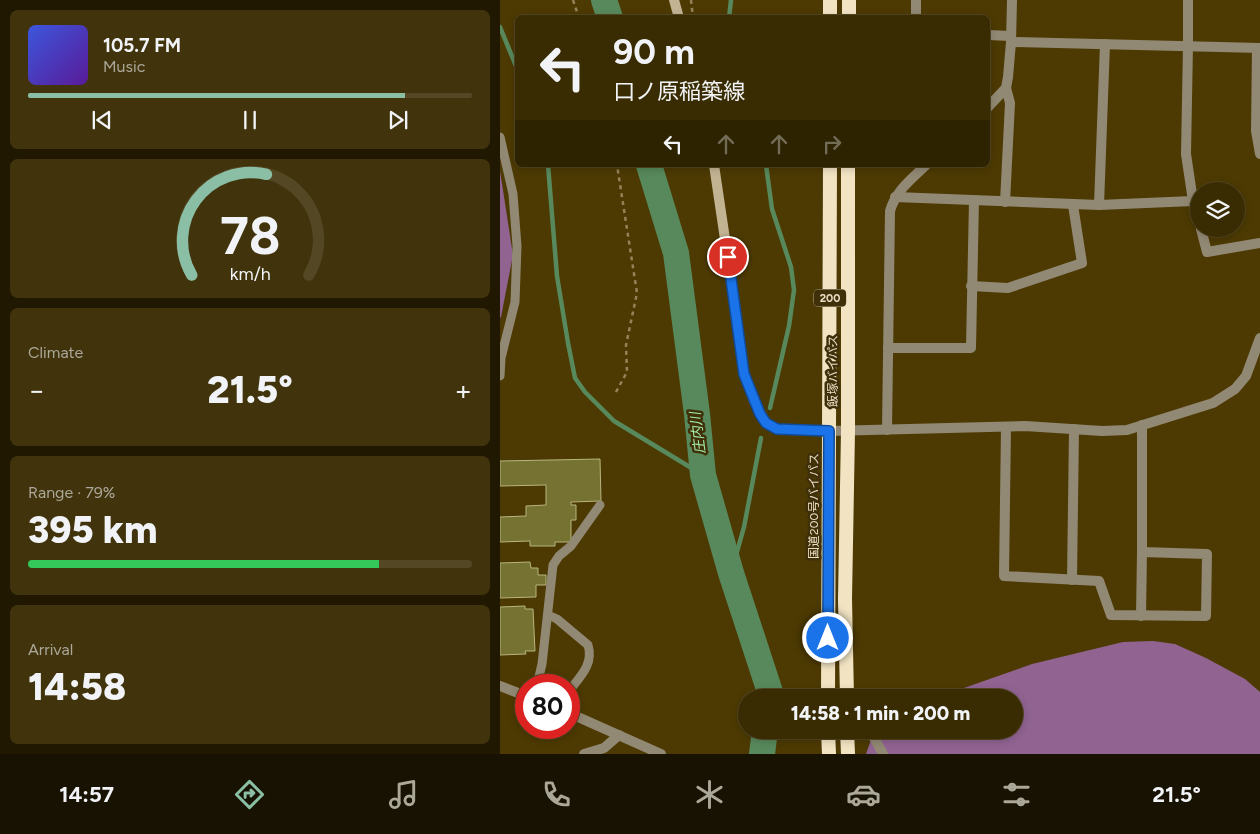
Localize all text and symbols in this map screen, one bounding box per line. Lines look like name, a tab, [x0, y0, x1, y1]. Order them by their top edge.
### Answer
text: 90 m	[613, 31, 695, 73]
text: 105.7 FM	[103, 34, 181, 57]
icon: left	[530, 35, 595, 100]
text: Music	[103, 57, 145, 76]
text: 口ノ原稲築線	[613, 78, 745, 105]
icon: previous	[88, 106, 116, 134]
icon: pause	[236, 106, 264, 134]
icon: next	[384, 106, 412, 134]
icon: left	[659, 130, 687, 158]
icon: ahead	[712, 130, 740, 158]
icon: ahead	[765, 130, 793, 158]
icon: right	[818, 130, 846, 158]
map controls	[1190, 182, 1245, 237]
button: layers	[1190, 182, 1245, 237]
text: 78	[220, 205, 280, 267]
pin	[707, 236, 749, 278]
icon: arrive	[714, 243, 742, 271]
text: km/h	[230, 263, 270, 284]
road number: 200	[814, 290, 846, 306]
street label: 飯塚バイパス	[826, 335, 840, 407]
text: Climate	[28, 343, 83, 362]
text: 21.5°	[207, 367, 293, 413]
text: −	[28, 373, 45, 407]
text: +	[455, 373, 472, 407]
water label: 庄内川	[687, 409, 709, 455]
street label: 国道200号バイパス	[807, 453, 821, 559]
text: Range · 79%	[28, 483, 115, 502]
text: 395 km	[28, 507, 158, 553]
position arrow	[801, 611, 853, 663]
text: Arrival	[28, 640, 73, 659]
text: 14:58	[28, 664, 126, 710]
speed limit sign: 80	[515, 674, 580, 739]
text: 14:58 · 1 min · 200 m	[791, 702, 970, 725]
icon: directions	[232, 777, 267, 812]
icon: music	[386, 777, 421, 812]
icon: phone	[539, 777, 574, 812]
icon: climate	[692, 777, 727, 812]
icon: car	[846, 777, 881, 812]
icon: filters	[999, 777, 1034, 812]
text: 14:57	[59, 781, 114, 808]
text: 21.5°	[1152, 781, 1201, 808]

